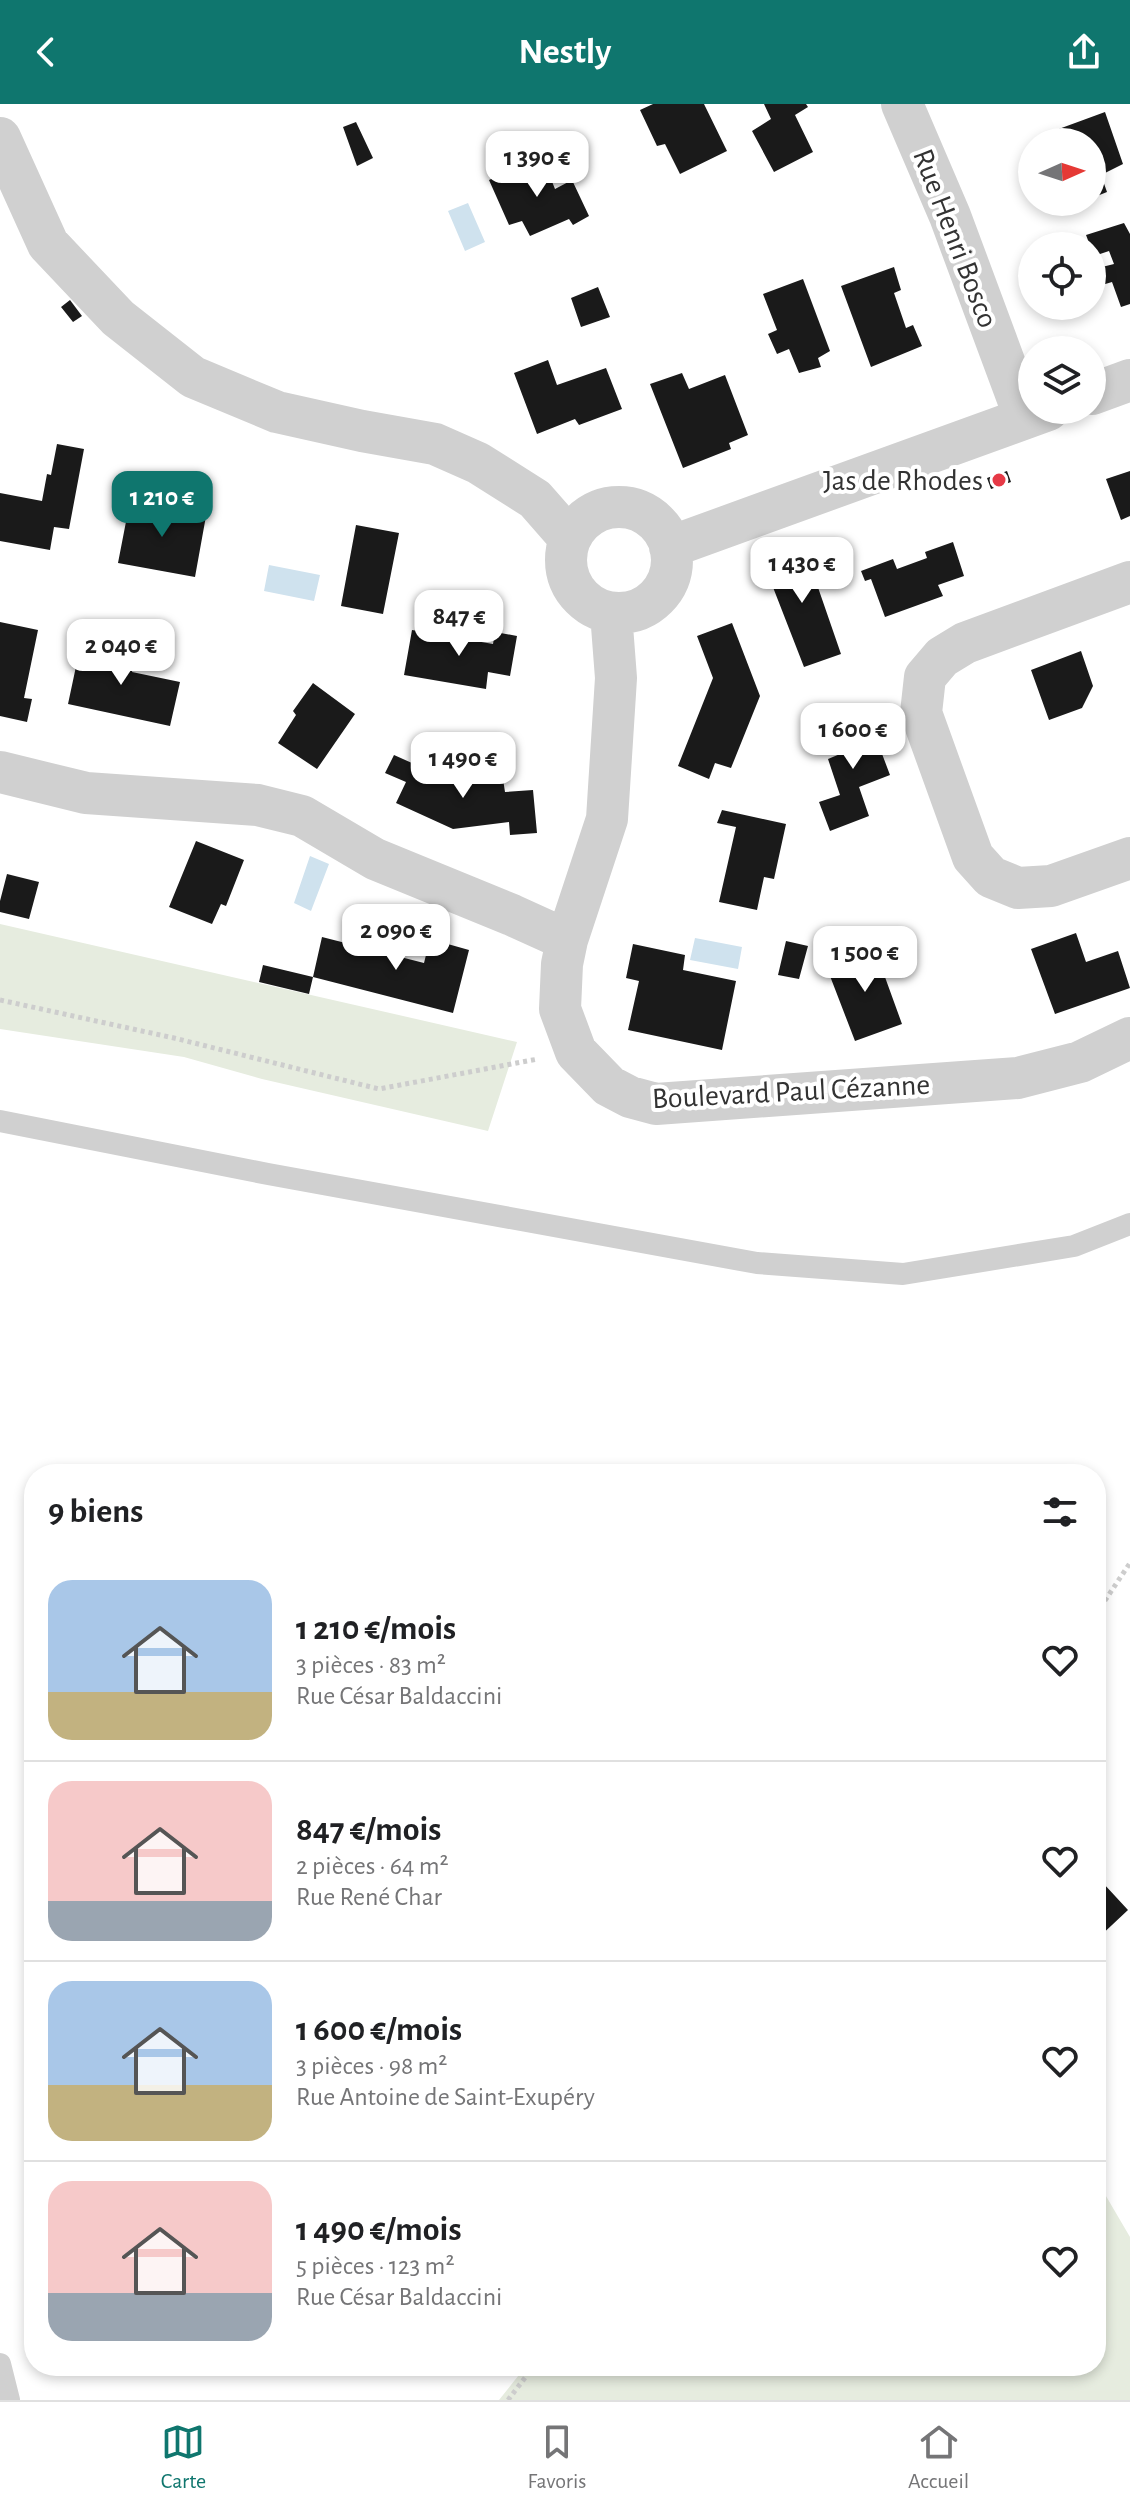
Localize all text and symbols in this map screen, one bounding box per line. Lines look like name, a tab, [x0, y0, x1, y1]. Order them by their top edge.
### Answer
icon: back	[24, 30, 68, 74]
icon: share	[1062, 30, 1106, 74]
text: Nestly	[519, 34, 611, 70]
north arrow	[1018, 128, 1106, 216]
map controls	[1018, 128, 1106, 424]
pin: 1 390 €	[463, 131, 611, 199]
text: 1 390 €	[504, 144, 570, 170]
street label: Rue Henri Bosco	[907, 145, 1003, 332]
button: locate	[1018, 232, 1106, 320]
button: layers	[1018, 336, 1106, 424]
place label: Jas de Rhodes	[823, 466, 983, 496]
pin: 1 210 €	[88, 471, 236, 539]
marker: Jas de Rhodes	[990, 471, 1008, 489]
text: 1 210 €	[130, 484, 194, 510]
pin: 1 430 €	[728, 537, 876, 605]
text: 1 430 €	[768, 550, 836, 576]
pin: 847 €	[403, 590, 515, 658]
text: 847 €	[432, 603, 486, 629]
pin: 2 040 €	[47, 619, 195, 687]
text: 2 040 €	[85, 632, 157, 658]
pin: 1 600 €	[779, 703, 927, 771]
text: 1 600 €	[818, 716, 888, 742]
pin: 1 490 €	[389, 732, 537, 800]
text: 1 490 €	[429, 745, 497, 771]
pin: 2 090 €	[322, 904, 470, 972]
text: 2 090 €	[360, 917, 432, 943]
pin: 1 500 €	[791, 926, 939, 994]
text: 1 500 €	[831, 939, 899, 965]
street label: Boulevard Paul Cézanne	[651, 1070, 931, 1114]
icon: filters	[1038, 1490, 1082, 1534]
text: 9 biens	[48, 1495, 143, 1529]
icon: home	[112, 1612, 208, 1708]
text: 1 210 €/mois	[296, 1612, 456, 1646]
icon: heart	[1038, 1638, 1082, 1682]
text: 3 pièces · 83 m²	[296, 1652, 446, 1678]
text: Rue César Baldaccini	[296, 1683, 502, 1709]
icon: home	[112, 1813, 208, 1909]
text: 847 €/mois	[296, 1813, 441, 1847]
icon: heart	[1038, 1839, 1082, 1883]
text: 2 pièces · 64 m²	[296, 1853, 449, 1879]
text: Rue René Char	[296, 1884, 442, 1910]
icon: home	[112, 2013, 208, 2109]
text: 1 600 €/mois	[296, 2013, 462, 2047]
icon: heart	[1038, 2039, 1082, 2083]
text: 3 pièces · 98 m²	[296, 2053, 447, 2079]
text: Rue Antoine de Saint-Exupéry	[296, 2084, 595, 2110]
icon: home	[112, 2213, 208, 2309]
text: 1 490 €/mois	[296, 2213, 461, 2247]
icon: heart	[1038, 2239, 1082, 2283]
text: 5 pièces · 123 m²	[296, 2253, 454, 2279]
text: Rue César Baldaccini	[296, 2284, 502, 2310]
tab: Carte	[161, 2420, 206, 2494]
tab: Favoris	[528, 2420, 586, 2494]
tab: Accueil	[908, 2420, 969, 2494]

